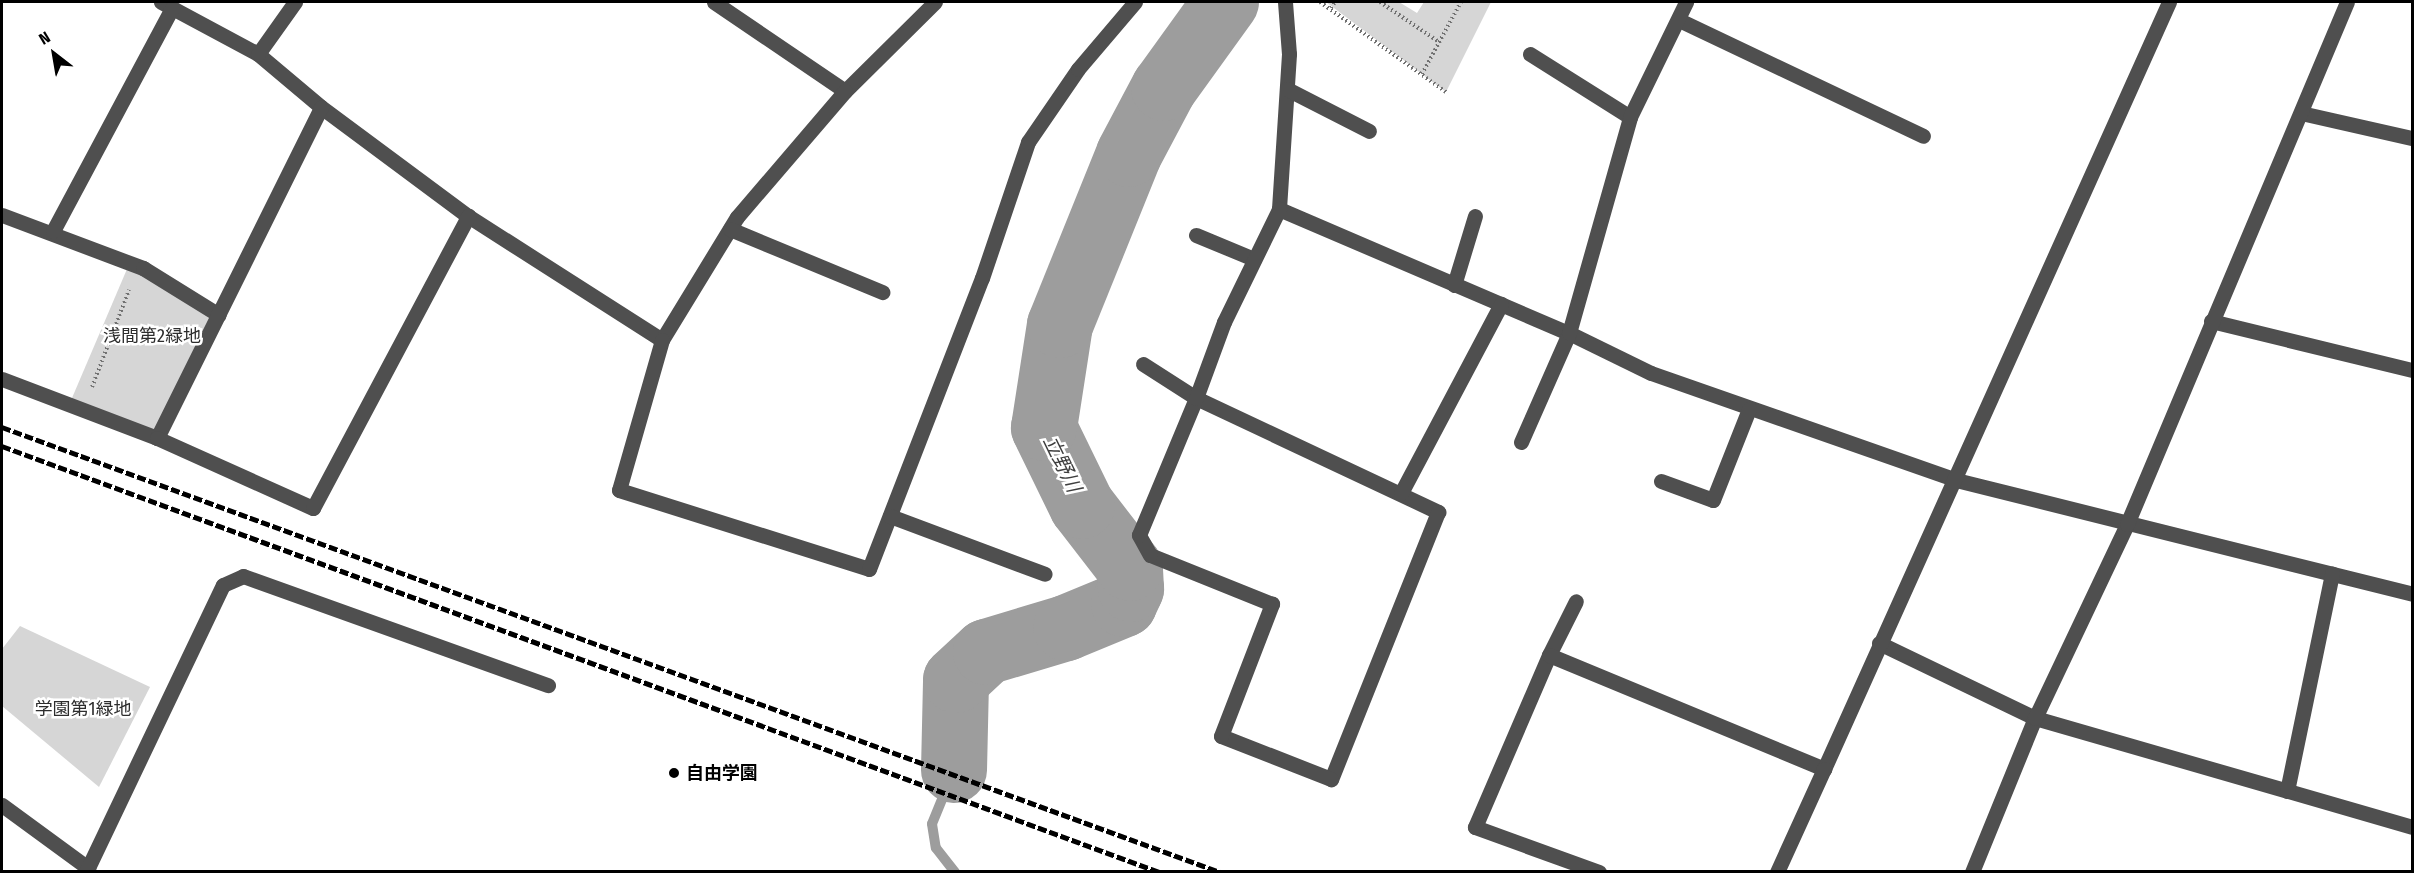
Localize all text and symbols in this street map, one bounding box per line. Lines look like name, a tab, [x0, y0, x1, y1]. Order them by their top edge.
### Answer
north arrow	[24, 24, 84, 84]
text: N	[35, 28, 53, 49]
park label: 浅間第2緑地	[103, 325, 201, 347]
water label: 立野川	[1038, 432, 1086, 496]
park label: 学園第1緑地	[34, 698, 132, 720]
place label: 自由学園	[686, 762, 758, 784]
marker: 自由学園	[667, 766, 681, 780]

